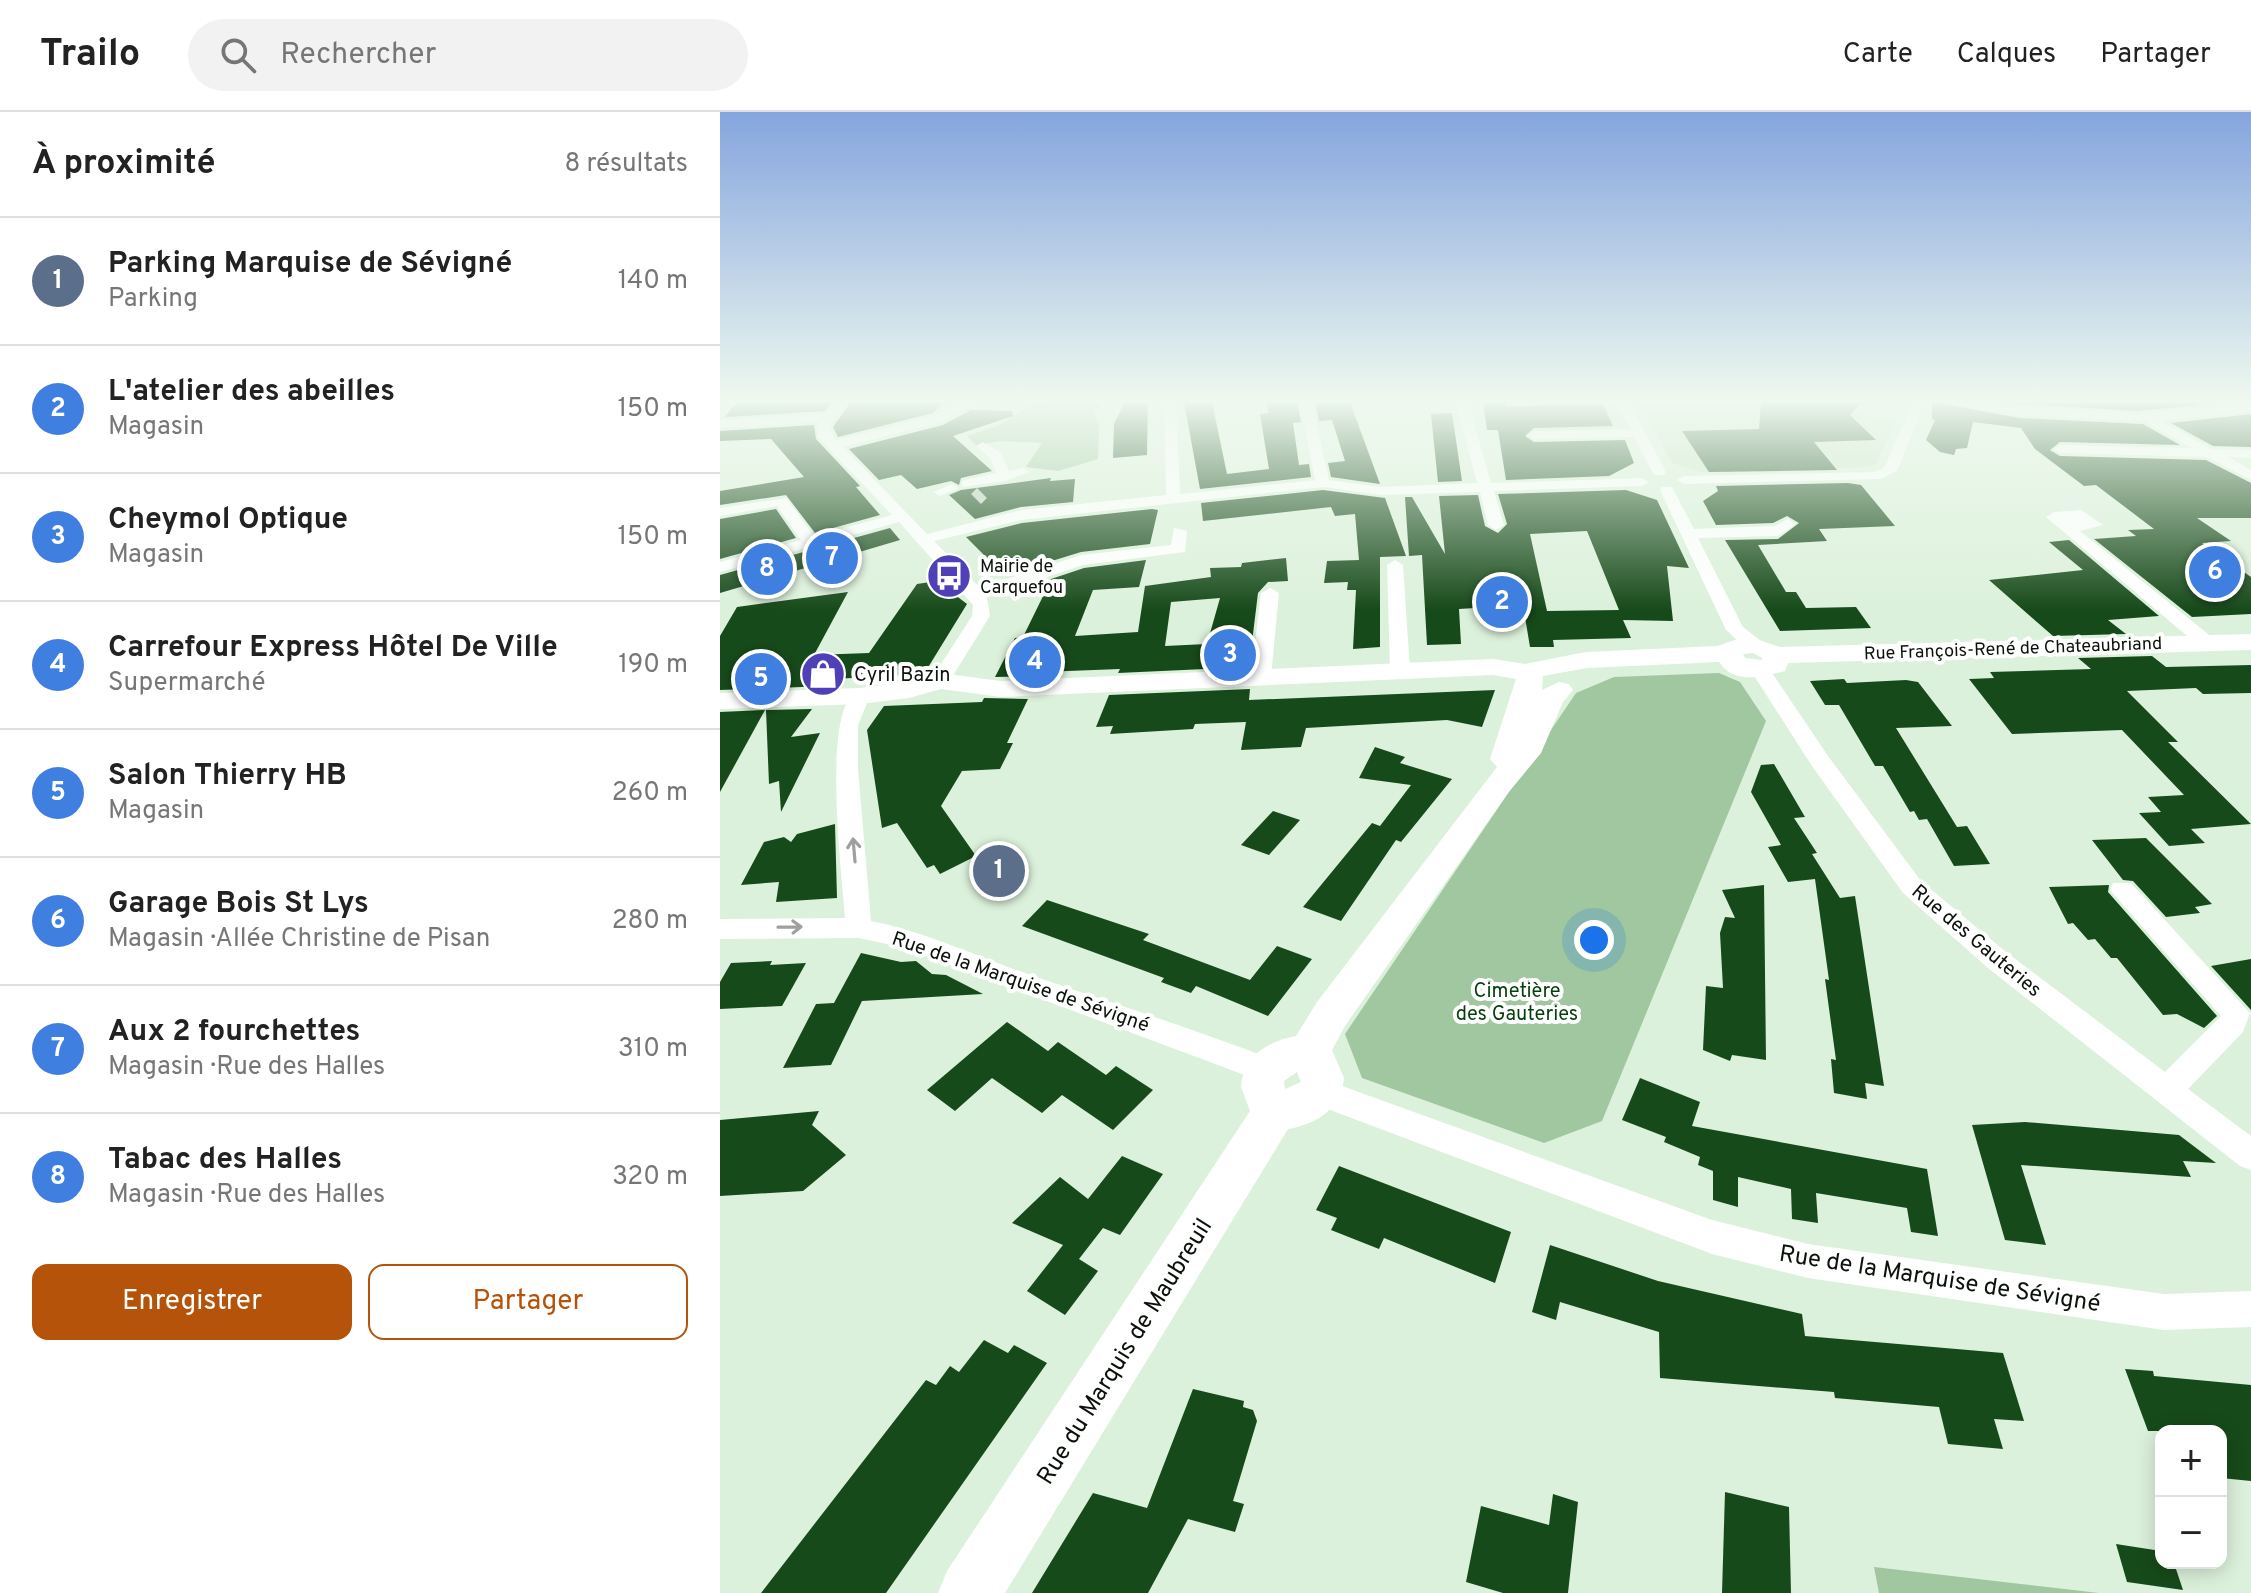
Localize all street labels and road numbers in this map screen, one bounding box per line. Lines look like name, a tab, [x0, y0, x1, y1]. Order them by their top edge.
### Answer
street label: Rue François-René de Chateaubriand	[1863, 633, 2163, 666]
street label: Rue des Gauteries	[1905, 879, 2046, 1004]
street label: Rue de la Marquise de Sévigné	[888, 927, 1153, 1039]
street label: Rue du Marquis de Maubreuil	[1031, 1213, 1220, 1491]
street label: Rue de la Marquise de Sévigné	[1777, 1240, 2102, 1320]

